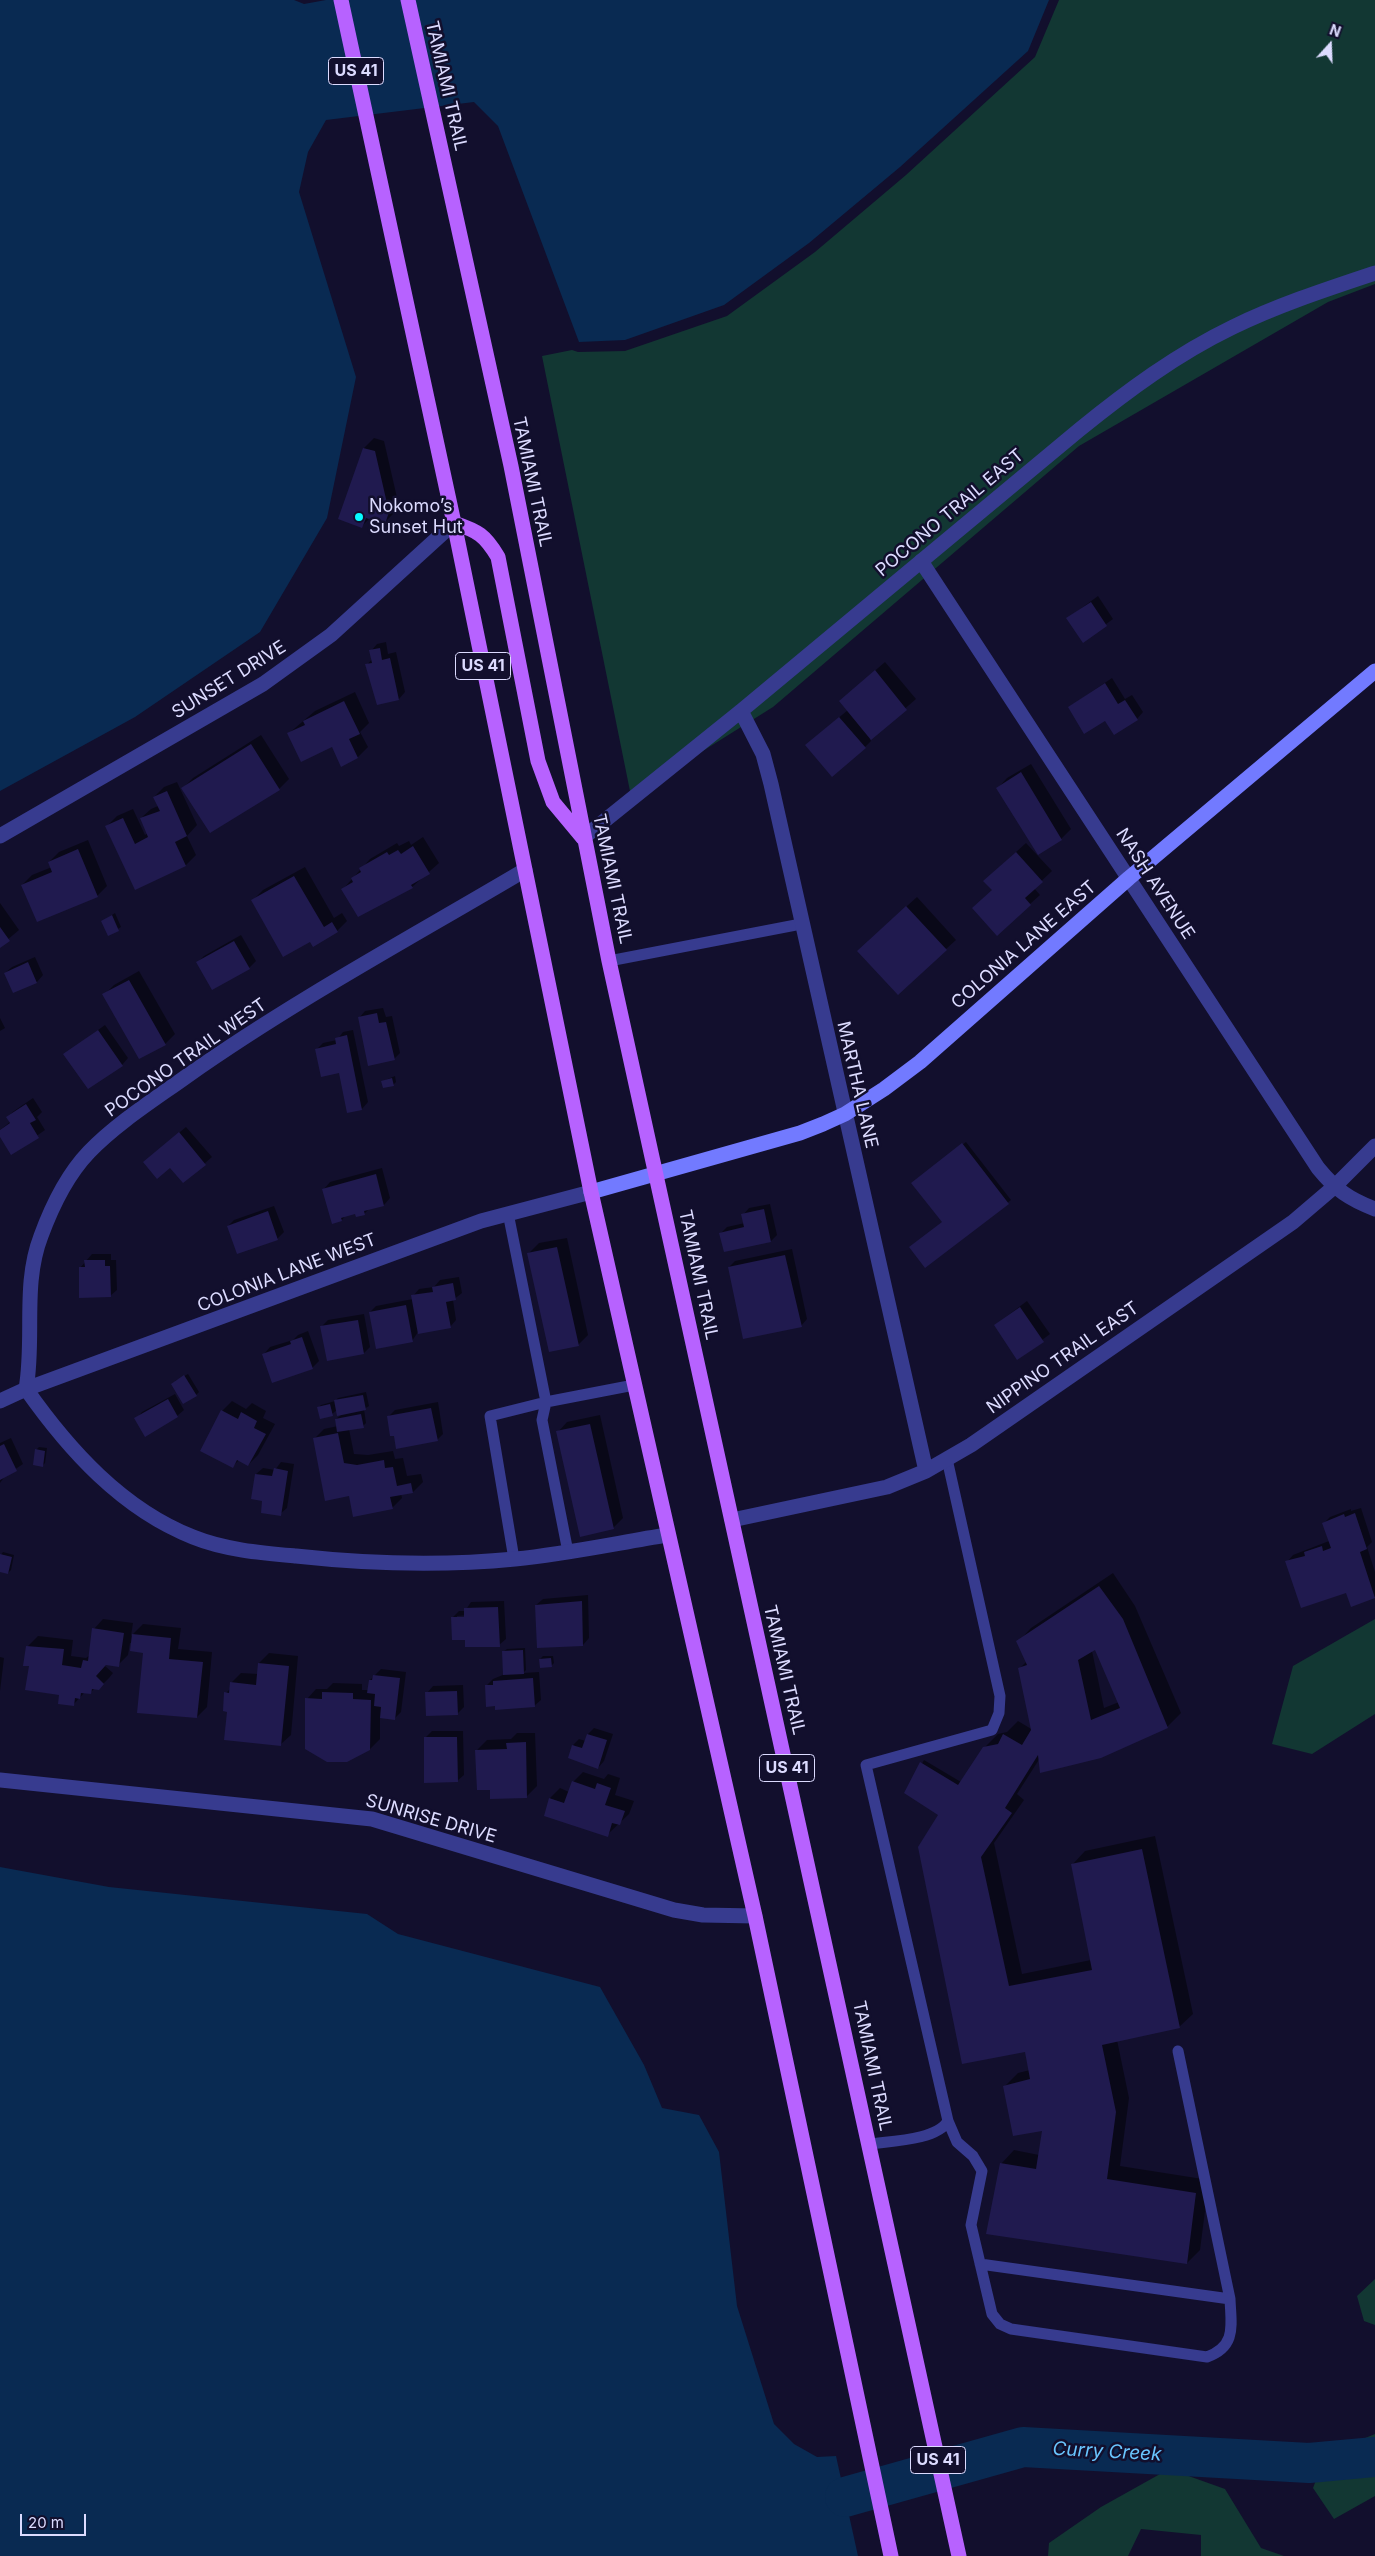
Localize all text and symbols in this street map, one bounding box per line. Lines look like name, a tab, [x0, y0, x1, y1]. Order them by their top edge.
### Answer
street label: TAMIAMI TRAIL	[421, 19, 471, 153]
north arrow	[1305, 20, 1355, 70]
text: N	[1327, 21, 1343, 40]
road number: US 41	[328, 58, 384, 84]
street label: TAMIAMI TRAIL	[508, 415, 556, 549]
street label: POCONO TRAIL EAST	[872, 445, 1028, 581]
place label: Nokomo’s Sunset Hut	[369, 496, 463, 538]
marker: Nokomo’s Sunset Hut	[353, 511, 365, 523]
street label: SUNSET DRIVE	[168, 636, 290, 724]
road number: US 41	[456, 652, 510, 679]
street label: TAMIAMI TRAIL	[588, 812, 636, 946]
street label: NASH AVENUE	[1111, 824, 1199, 944]
street label: COLONIA LANE EAST	[947, 876, 1101, 1014]
street label: POCONO TRAIL WEST	[101, 994, 271, 1122]
street label: MARTHA LANE	[832, 1019, 882, 1151]
street label: TAMIAMI TRAIL	[674, 1208, 722, 1342]
street label: COLONIA LANE WEST	[194, 1229, 380, 1317]
street label: NIPPINO TRAIL EAST	[983, 1297, 1143, 1419]
street label: TAMIAMI TRAIL	[759, 1603, 809, 1737]
road number: US 41	[760, 1755, 814, 1782]
street label: SUNRISE DRIVE	[363, 1790, 499, 1848]
street label: TAMIAMI TRAIL	[848, 1999, 896, 2133]
water label: Curry Creek	[1052, 2438, 1162, 2466]
road number: US 41	[910, 2446, 966, 2474]
scale bar	[22, 2504, 89, 2536]
text: 20 m	[28, 2513, 64, 2532]

